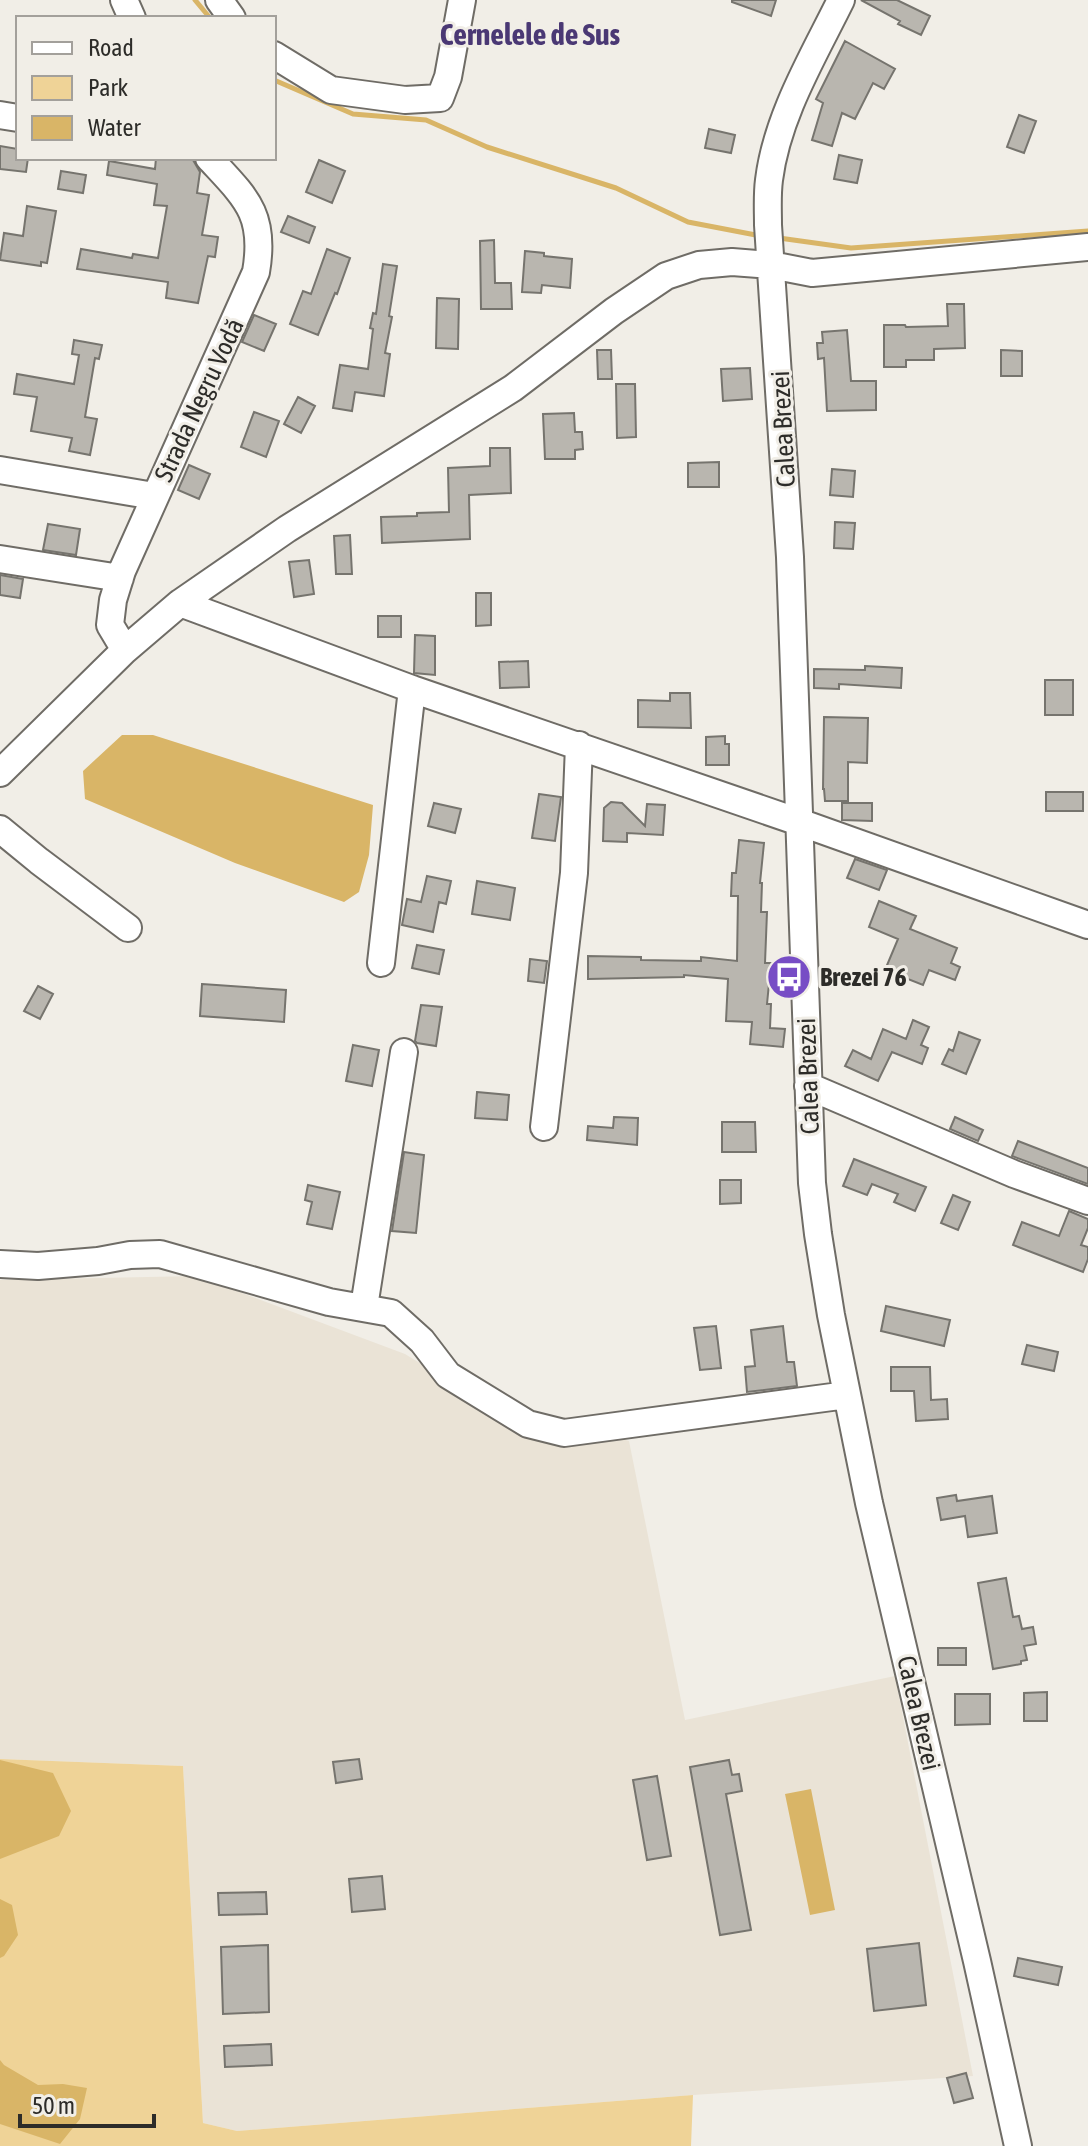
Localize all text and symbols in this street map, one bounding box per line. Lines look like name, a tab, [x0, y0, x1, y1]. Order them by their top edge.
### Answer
legend	[16, 16, 276, 160]
district label: Cernelele de Sus	[440, 17, 621, 51]
text: Road	[88, 34, 134, 61]
text: Park	[88, 74, 129, 101]
text: Water	[88, 114, 141, 141]
street label: Strada Negru Vodă	[148, 314, 250, 486]
street label: Calea Brezei	[765, 370, 801, 488]
bus stop icon: Brezei 76	[765, 953, 813, 1001]
place label: Brezei 76	[820, 962, 907, 992]
street label: Calea Brezei	[791, 1017, 825, 1135]
street label: Calea Brezei	[891, 1653, 947, 1773]
scale bar	[20, 2078, 154, 2128]
text: 50 m	[32, 2092, 75, 2119]

